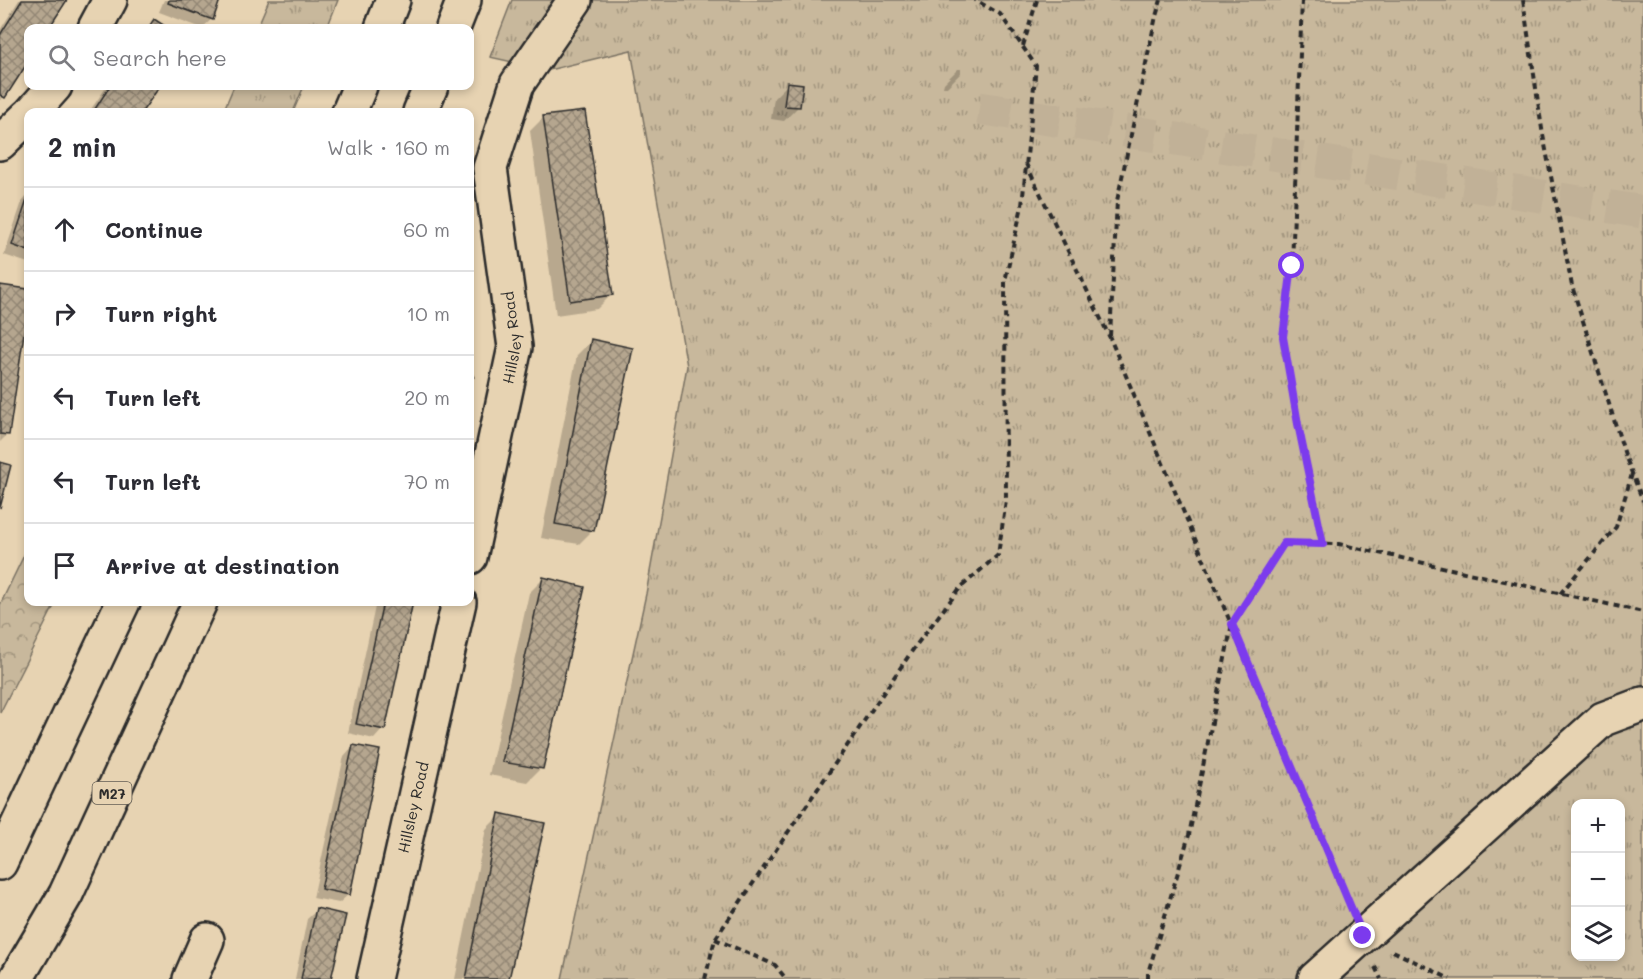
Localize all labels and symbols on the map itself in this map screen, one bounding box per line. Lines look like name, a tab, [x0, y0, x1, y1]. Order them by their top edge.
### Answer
route start	[1278, 252, 1304, 278]
street label: Hillsley Road	[497, 290, 525, 386]
street label: Hillsley Road	[393, 760, 433, 855]
road number: M27	[92, 782, 132, 804]
route end	[1349, 922, 1375, 948]

